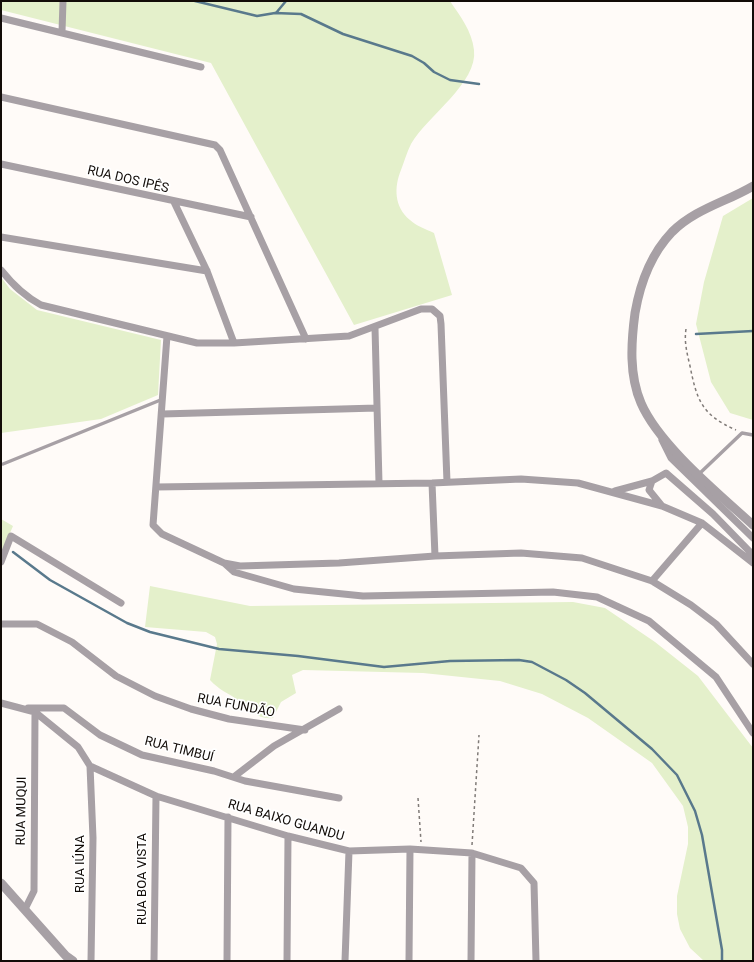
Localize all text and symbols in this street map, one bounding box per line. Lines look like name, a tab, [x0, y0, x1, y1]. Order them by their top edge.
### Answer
street label: RUA DOS IPÊS	[86, 163, 170, 197]
street label: RUA FUNDÃO	[196, 691, 276, 721]
street label: RUA TIMBUÍ	[143, 734, 215, 766]
street label: RUA MUQUI	[14, 777, 30, 845]
street label: RUA BAIXO GUANDU	[226, 797, 346, 845]
street label: RUA BOA VISTA	[135, 833, 151, 925]
street label: RUA IÚNA	[73, 835, 89, 893]

